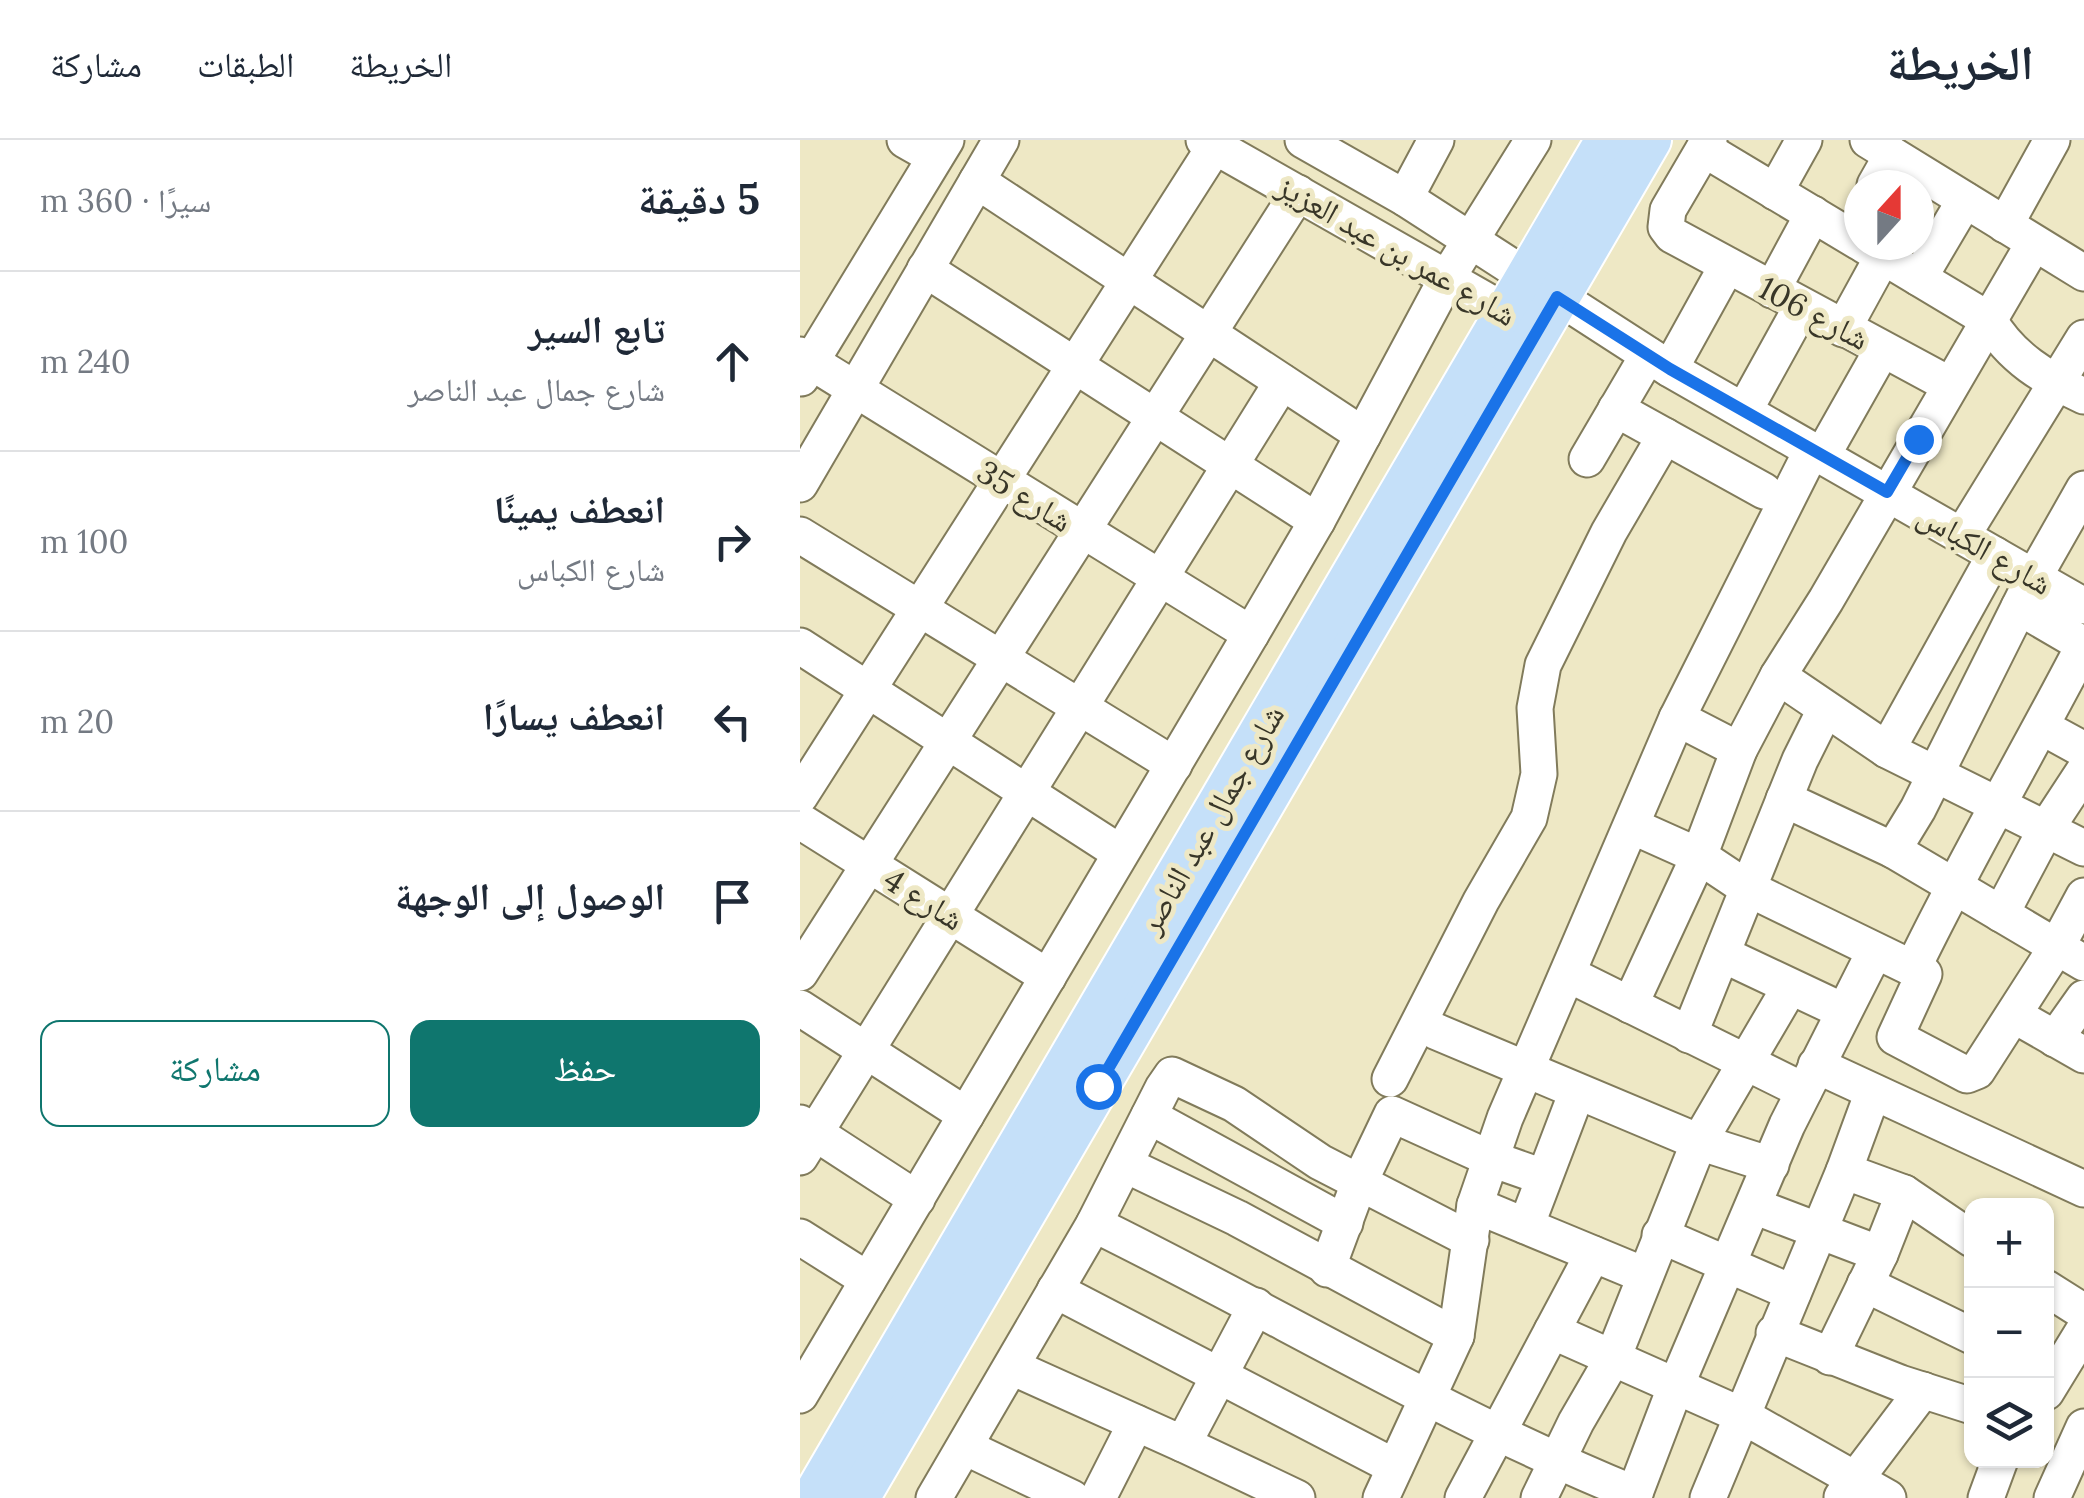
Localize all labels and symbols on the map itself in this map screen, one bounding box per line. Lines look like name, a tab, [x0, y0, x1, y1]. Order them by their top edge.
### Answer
street label: شارع عمر بن عبد العزيز	[1269, 164, 1524, 335]
north arrow	[1844, 170, 1934, 260]
street label: شارع 106	[1752, 267, 1876, 359]
route end	[1896, 417, 1942, 463]
street label: شارع 35	[970, 451, 1080, 541]
street label: شارع الكباس	[1911, 494, 2059, 604]
street label: شارع جمال عبد الناصر	[1128, 697, 1293, 942]
street label: شارع 4	[876, 859, 972, 939]
route start	[1076, 1064, 1122, 1110]

